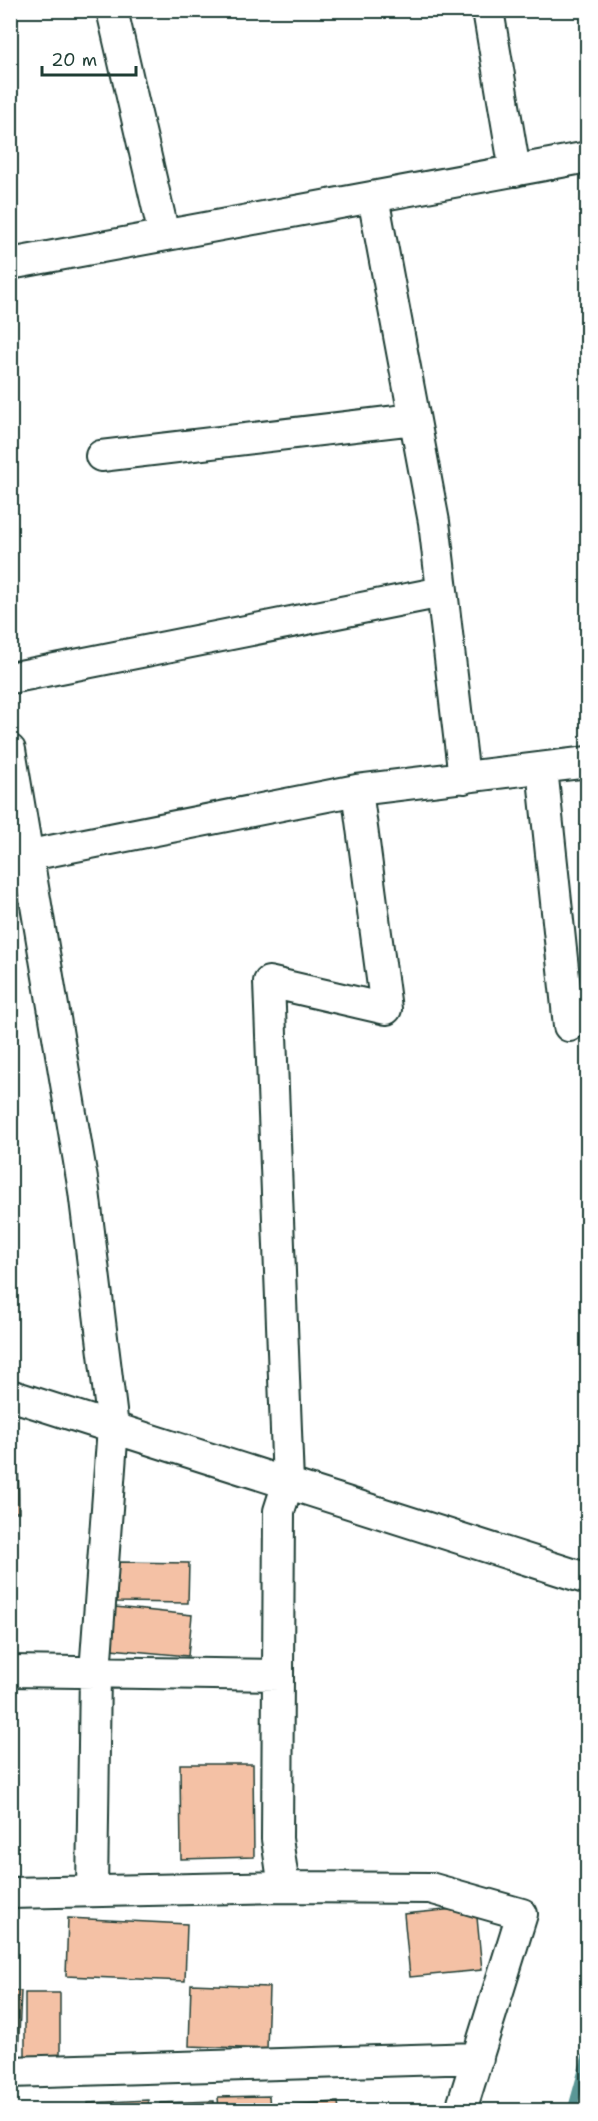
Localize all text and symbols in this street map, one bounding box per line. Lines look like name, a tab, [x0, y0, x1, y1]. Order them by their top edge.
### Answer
scale bar	[42, 39, 136, 77]
text: 20 m	[51, 48, 97, 72]

